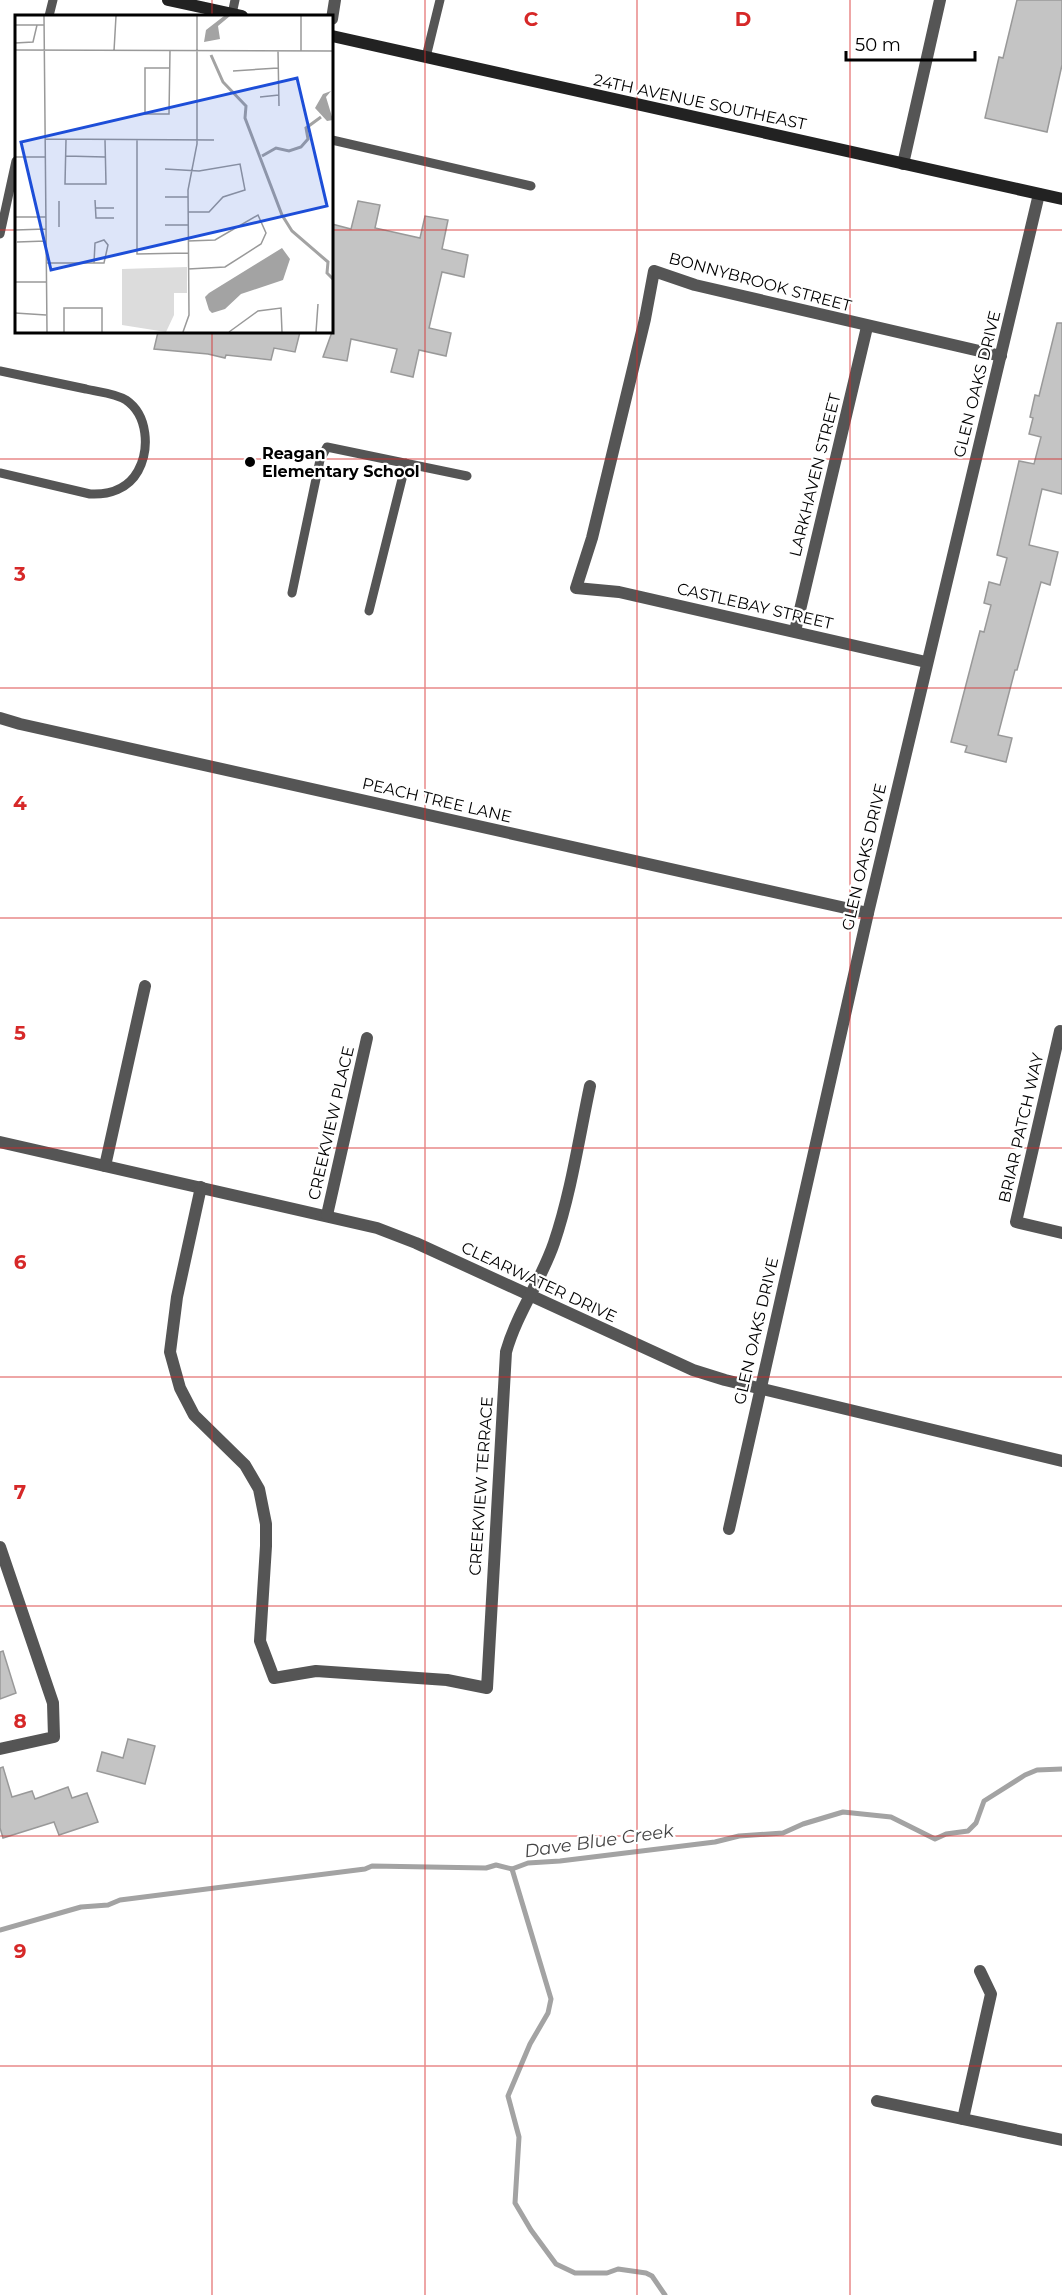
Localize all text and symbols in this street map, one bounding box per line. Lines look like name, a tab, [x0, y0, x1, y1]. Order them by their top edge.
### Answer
text: C	[524, 7, 539, 31]
text: D	[735, 7, 751, 31]
inset map	[15, 15, 333, 333]
scale bar	[846, 24, 975, 62]
text: 50 m	[855, 34, 901, 56]
street label: 24TH AVENUE SOUTHEAST	[592, 70, 809, 134]
street label: BONNYBROOK STREET	[667, 248, 854, 316]
street label: GLEN OAKS DRIVE	[950, 309, 1004, 459]
street label: LARKHAVEN STREET	[786, 391, 845, 559]
place label: Reagan Elementary School	[262, 444, 420, 481]
marker: Reagan Elementary School	[243, 455, 257, 469]
text: 3	[13, 562, 26, 586]
street label: CASTLEBAY STREET	[675, 579, 836, 633]
street label: PEACH TREE LANE	[360, 774, 514, 826]
street label: GLEN OAKS DRIVE	[838, 781, 890, 933]
text: 4	[13, 791, 27, 815]
text: 5	[14, 1021, 26, 1045]
street label: CREEKVIEW PLACE	[304, 1044, 358, 1202]
street label: BRIAR PATCH WAY	[995, 1050, 1048, 1205]
street label: CLEARWATER DRIVE	[458, 1238, 620, 1326]
text: 6	[14, 1250, 27, 1274]
street label: GLEN OAKS DRIVE	[730, 1255, 782, 1407]
street label: CREEKVIEW TERRACE	[465, 1396, 497, 1576]
text: 7	[14, 1480, 26, 1504]
text: 8	[13, 1709, 27, 1733]
water label: Dave Blue Creek	[523, 1819, 676, 1862]
text: 9	[14, 1939, 26, 1963]

